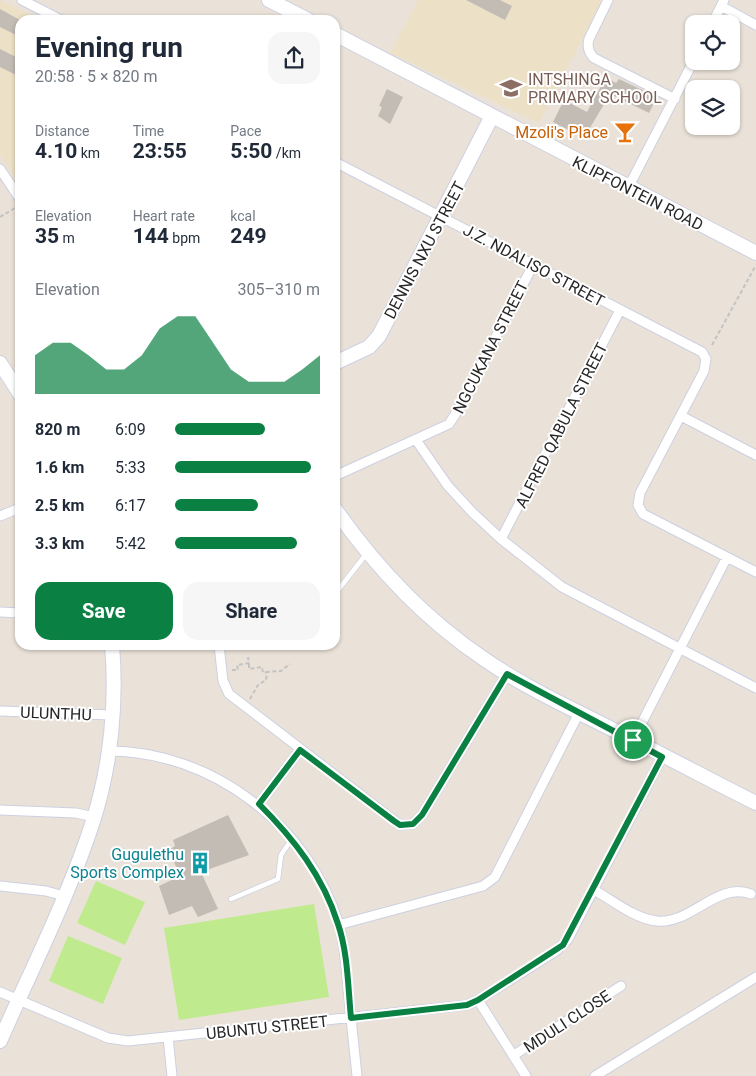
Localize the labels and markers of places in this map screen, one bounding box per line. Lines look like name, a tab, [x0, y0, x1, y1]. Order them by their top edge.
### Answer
place label: INTSHINGA PRIMARY SCHOOL	[528, 70, 662, 107]
school or university icon: INTSHINGA PRIMARY SCHOOL	[498, 75, 524, 101]
bar icon: Mzoli's Place	[612, 119, 638, 145]
place label: Mzoli's Place	[515, 123, 608, 142]
pin	[612, 719, 654, 761]
place label: Gugulethu Sports Complex	[70, 845, 184, 882]
building icon: Gugulethu Sports Complex	[187, 850, 213, 876]

